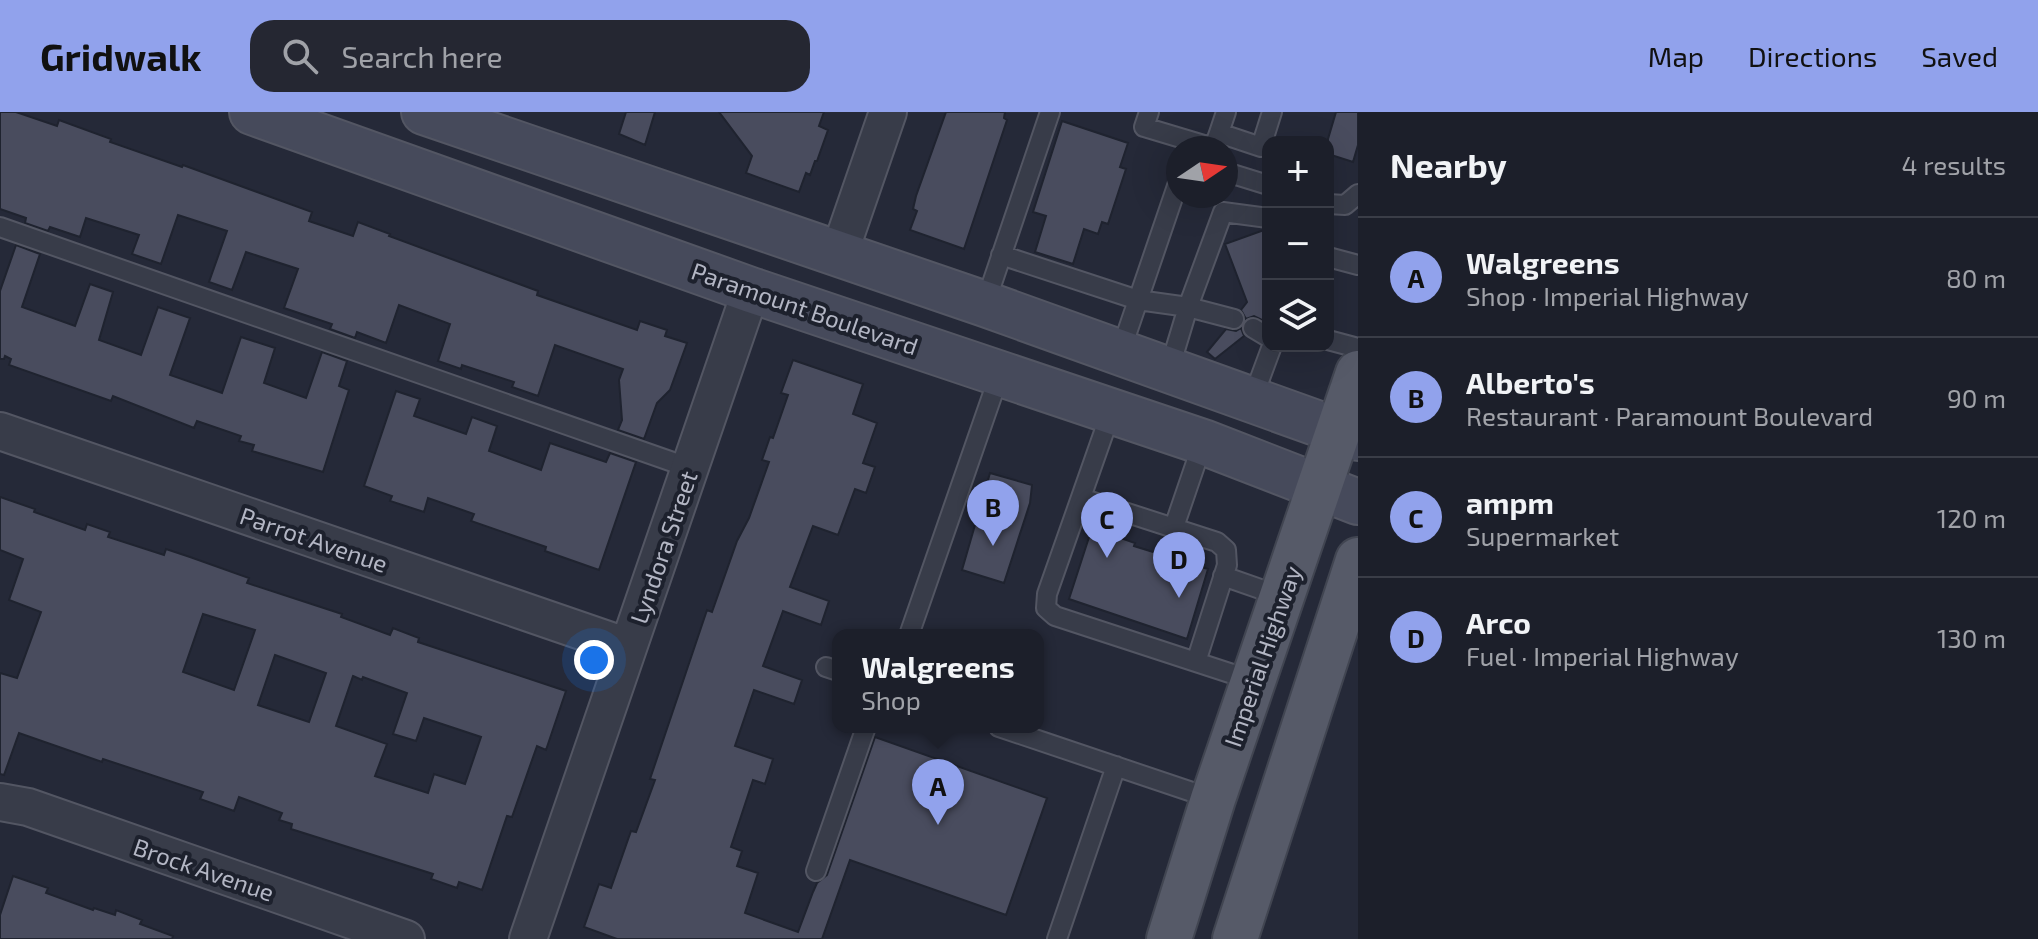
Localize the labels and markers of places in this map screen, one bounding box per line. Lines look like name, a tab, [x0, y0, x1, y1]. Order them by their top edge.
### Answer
pin: B	[967, 480, 1019, 546]
pin: C	[1081, 492, 1133, 558]
pin: D	[1153, 532, 1205, 598]
pin: A	[912, 759, 964, 825]

